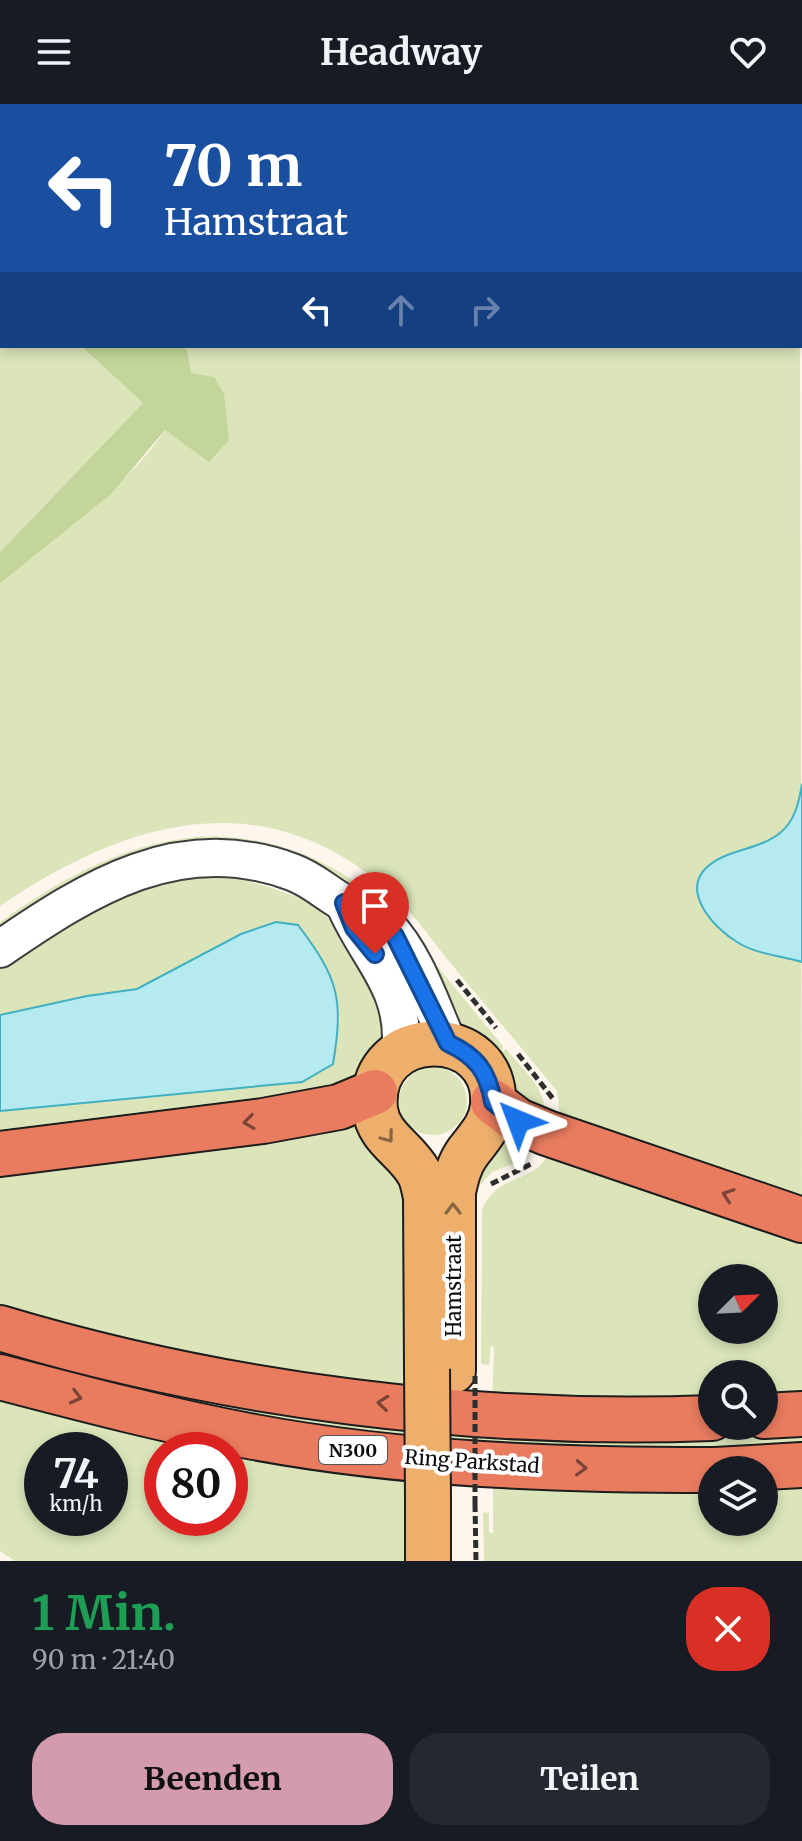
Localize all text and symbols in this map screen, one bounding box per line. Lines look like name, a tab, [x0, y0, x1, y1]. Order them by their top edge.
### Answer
icon: menu	[32, 30, 76, 74]
text: Headway	[320, 30, 482, 75]
icon: heart	[726, 30, 770, 74]
text: 70 m	[164, 131, 302, 201]
icon: left	[32, 136, 136, 240]
text: Hamstraat	[164, 200, 348, 245]
icon: left	[295, 288, 339, 332]
icon: ahead	[379, 288, 423, 332]
icon: right	[463, 288, 507, 332]
pin	[341, 872, 409, 954]
icon: arrive	[353, 884, 397, 928]
position arrow	[476, 1079, 560, 1163]
one-way arrow	[242, 1114, 255, 1131]
one-way arrow	[379, 1128, 393, 1143]
one-way arrow	[722, 1189, 736, 1205]
one-way arrow	[444, 1202, 462, 1215]
street label: Hamstraat	[441, 1235, 466, 1337]
north arrow	[698, 1264, 778, 1344]
map controls	[698, 1264, 778, 1536]
button: search	[698, 1360, 778, 1440]
one-way arrow	[68, 1387, 82, 1404]
one-way arrow	[376, 1395, 389, 1412]
speed limit sign: 80	[144, 1432, 248, 1536]
road number: N300	[319, 1436, 387, 1464]
street label: Ring Parkstad	[404, 1444, 540, 1478]
text: 74	[53, 1449, 99, 1499]
button: layers	[698, 1456, 778, 1536]
one-way arrow	[575, 1460, 588, 1477]
text: km/h	[50, 1491, 102, 1516]
text: 1 Min.	[32, 1583, 176, 1643]
button: close	[686, 1587, 770, 1671]
text: 90 m · 21:40	[32, 1643, 175, 1676]
button: Beenden	[32, 1733, 393, 1825]
button: Teilen	[409, 1733, 770, 1825]

